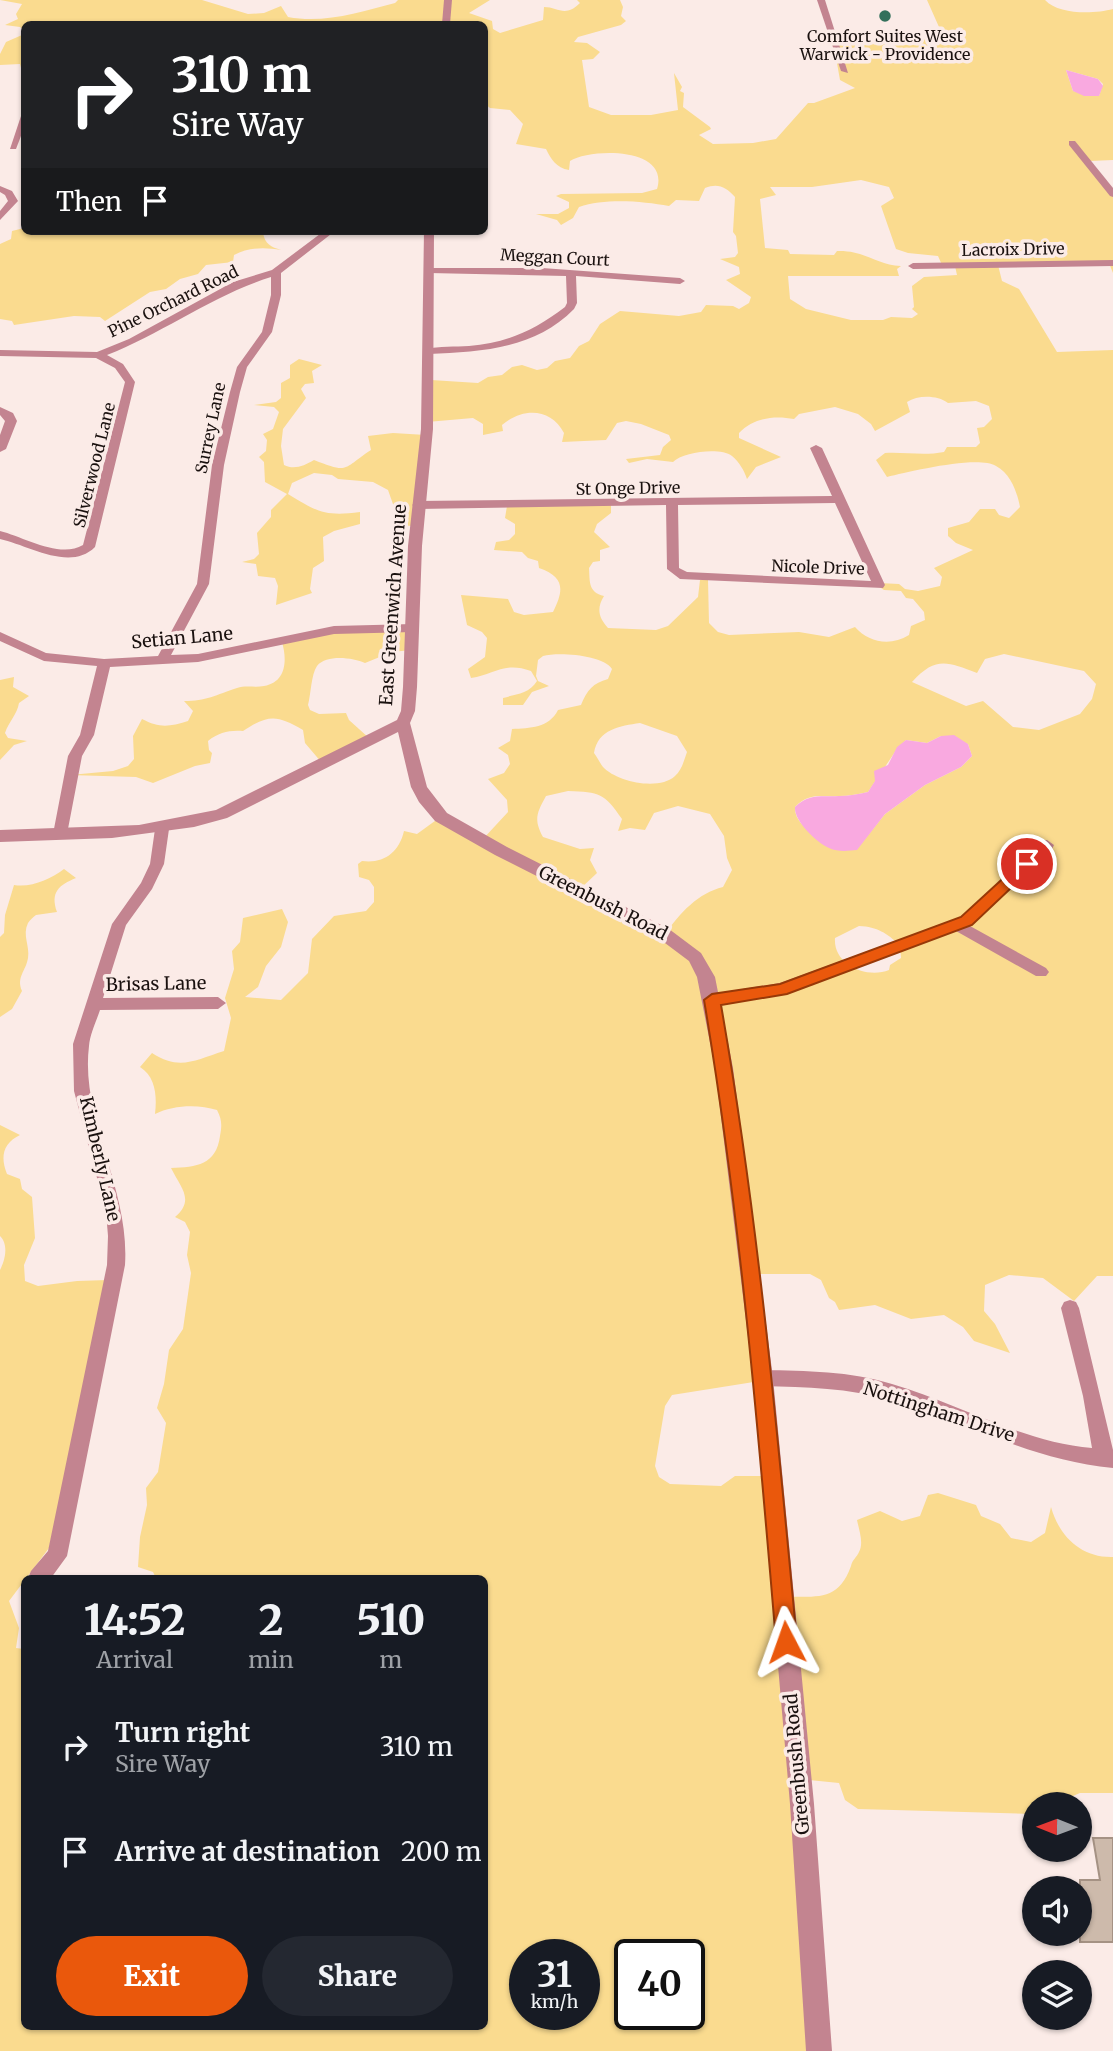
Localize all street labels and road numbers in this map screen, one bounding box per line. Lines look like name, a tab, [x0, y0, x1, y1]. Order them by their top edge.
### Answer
street label: Lacroix Drive	[961, 238, 1065, 260]
street label: Meggan Court	[500, 244, 611, 270]
street label: Pine Orchard Road	[105, 261, 242, 341]
street label: Surrey Lane	[191, 381, 229, 475]
street label: Silverwood Lane	[69, 400, 119, 530]
street label: St Onge Drive	[575, 477, 681, 499]
street label: East Greenwich Avenue	[374, 503, 411, 707]
street label: Nicole Drive	[771, 555, 865, 579]
street label: Setian Lane	[130, 622, 234, 653]
street label: Greenbush Road	[535, 860, 672, 945]
street label: Brisas Lane	[105, 971, 206, 996]
street label: Kimberly Lane	[75, 1094, 126, 1224]
street label: Nottingham Drive	[861, 1376, 1017, 1447]
street label: Greenbush Road	[779, 1692, 814, 1836]

